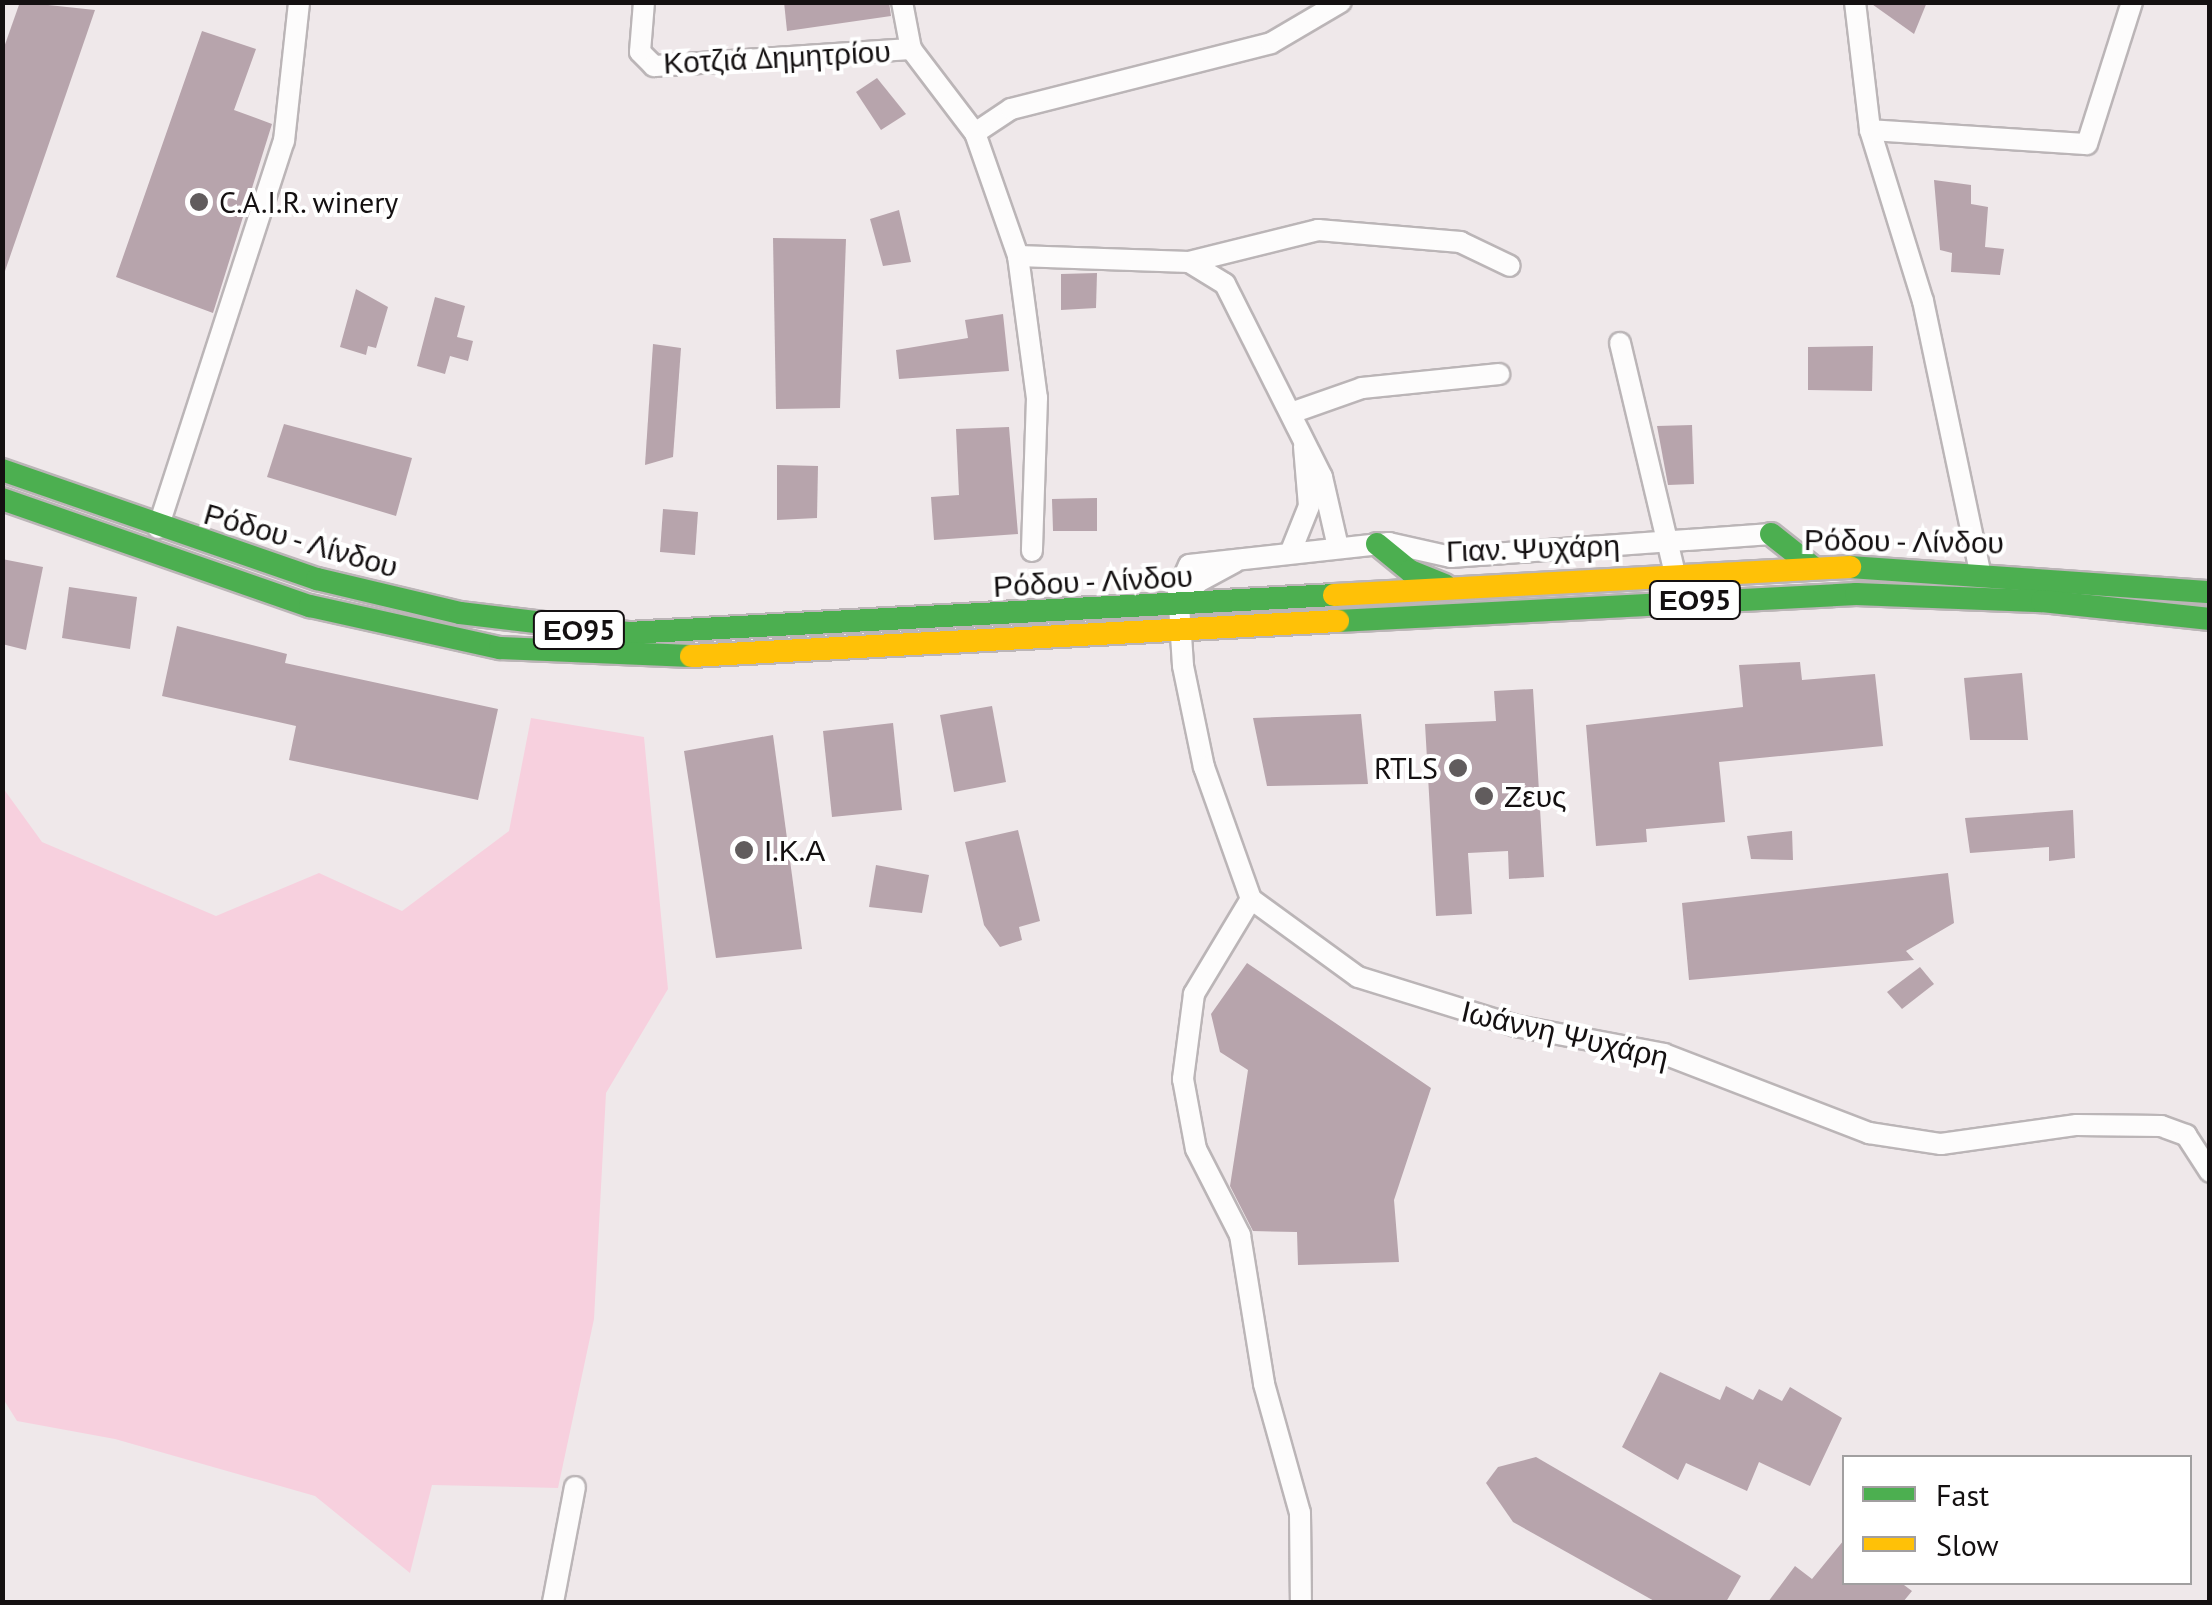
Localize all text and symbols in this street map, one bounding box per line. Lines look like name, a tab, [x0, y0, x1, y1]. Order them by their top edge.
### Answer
street label: Κοτζιά Δημητρίου	[662, 33, 892, 81]
place label: C.A.I.R. winery	[219, 184, 401, 220]
marker: C.A.I.R. winery	[188, 191, 210, 213]
street label: Ρόδου - Λίνδου	[198, 494, 404, 586]
street label: Ρόδου - Λίνδου	[1801, 521, 2007, 561]
street label: Γιαν. Ψυχάρη	[1444, 527, 1622, 569]
street label: Ρόδου - Λίνδου	[990, 558, 1196, 604]
road number: ΕΟ95	[1648, 577, 1742, 623]
road number: ΕΟ95	[532, 607, 626, 653]
place label: RTLS	[1374, 750, 1438, 786]
marker: RTLS	[1447, 757, 1469, 779]
place label: Ζευς	[1504, 778, 1567, 814]
marker: Ζευς	[1473, 785, 1495, 807]
place label: Ι.Κ.Α	[764, 832, 825, 868]
marker: Ι.Κ.Α	[733, 839, 755, 861]
street label: Ιωάννη Ψυχάρη	[1458, 993, 1672, 1075]
legend	[1842, 1455, 2192, 1585]
text: Fast	[1936, 1475, 1989, 1514]
text: Slow	[1936, 1525, 1999, 1564]

